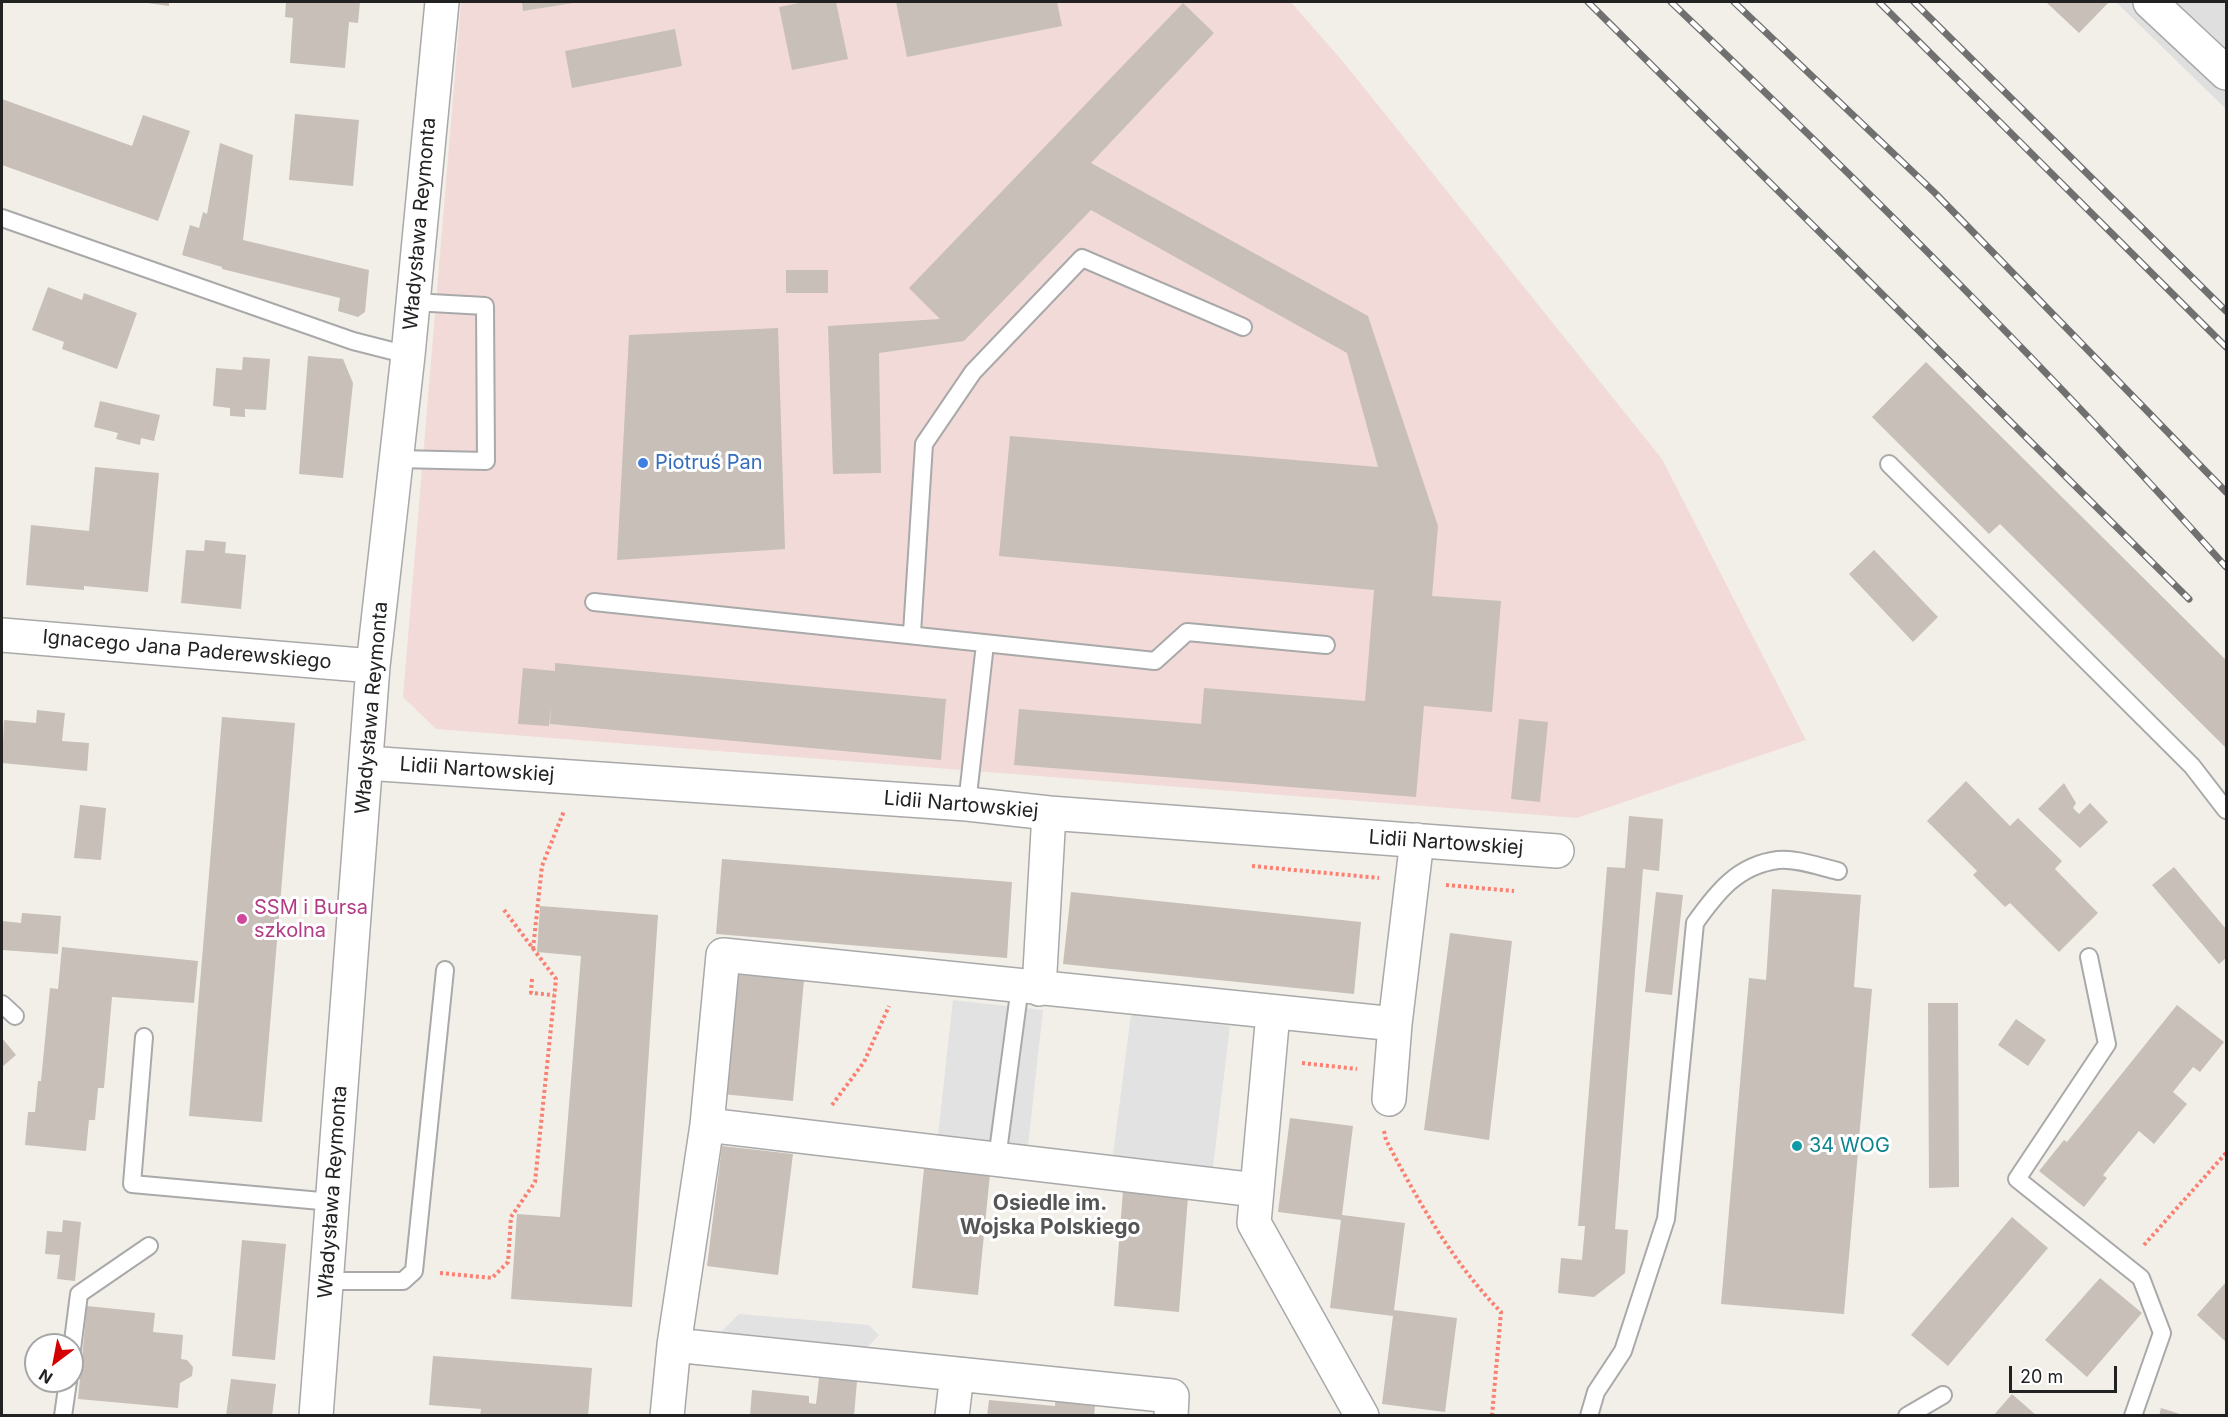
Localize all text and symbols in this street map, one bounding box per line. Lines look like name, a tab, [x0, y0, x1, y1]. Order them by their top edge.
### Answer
street label: Władysława Reymonta	[399, 117, 441, 331]
place label: Piotruś Pan	[655, 451, 763, 475]
marker: Piotruś Pan	[636, 456, 650, 470]
street label: Władysława Reymonta	[351, 601, 393, 815]
street label: Ignacego Jana Paderewskiego	[41, 625, 333, 675]
street label: Lidii Nartowskiej	[399, 753, 555, 787]
street label: Lidii Nartowskiej	[883, 786, 1039, 824]
street label: Lidii Nartowskiej	[1368, 826, 1524, 860]
place label: SSM i Bursa szkolna	[254, 896, 368, 943]
marker: SSM i Bursa szkolna	[235, 912, 249, 926]
street label: Władysława Reymonta	[314, 1085, 352, 1299]
place label: 34 WOG	[1809, 1134, 1890, 1158]
marker: 34 WOG	[1790, 1139, 1804, 1153]
district label: Osiedle im. Wojska Polskiego	[960, 1191, 1140, 1241]
north arrow	[24, 1333, 84, 1393]
scale bar	[2012, 1354, 2120, 1392]
text: N	[35, 1365, 56, 1388]
text: 20 m	[2020, 1366, 2063, 1387]

